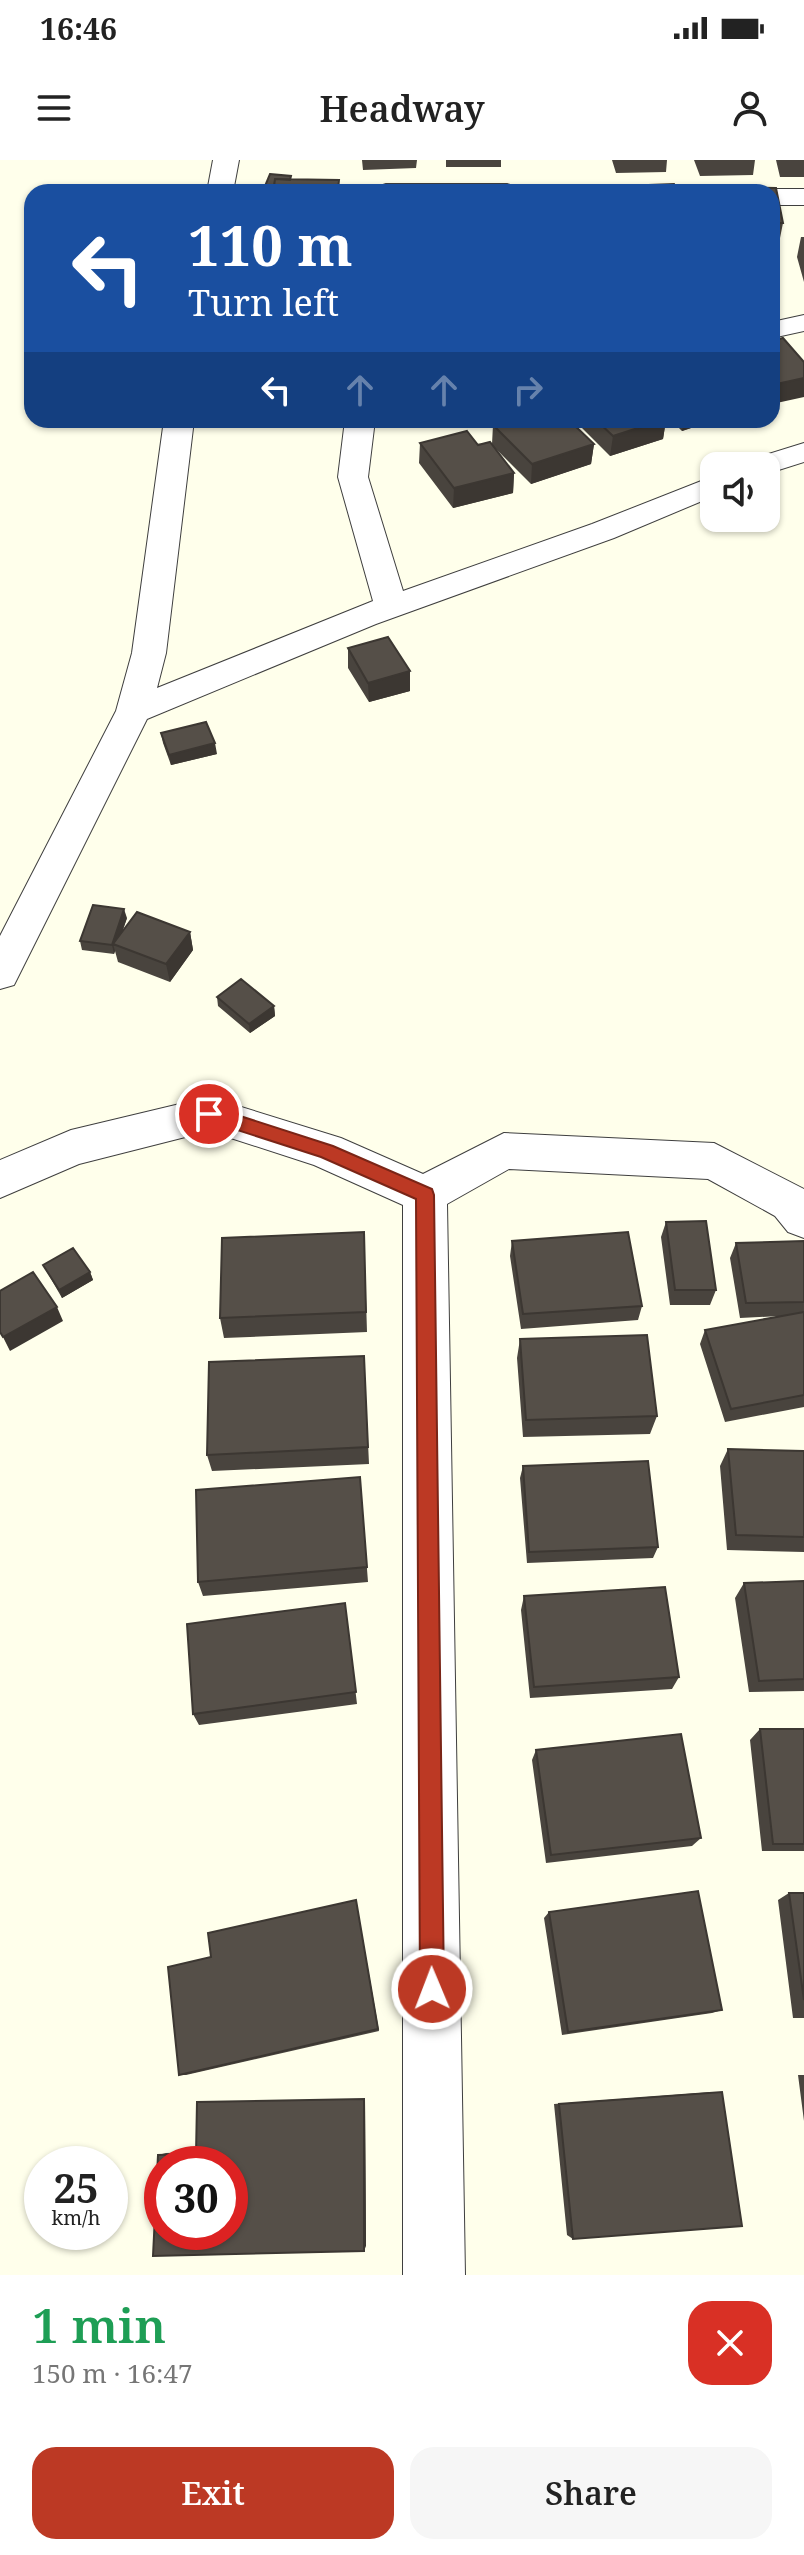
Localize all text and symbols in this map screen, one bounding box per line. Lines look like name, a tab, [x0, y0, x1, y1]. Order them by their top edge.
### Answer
text: 16:46	[40, 8, 117, 49]
text: Headway	[319, 84, 485, 133]
icon: menu	[32, 86, 76, 130]
icon: person	[728, 86, 772, 130]
text: 110 m	[188, 206, 353, 282]
icon: left	[56, 216, 160, 320]
text: Turn left	[188, 278, 339, 327]
icon: left	[254, 368, 298, 412]
icon: ahead	[338, 368, 382, 412]
icon: ahead	[422, 368, 466, 412]
icon: right	[506, 368, 550, 412]
map controls	[700, 452, 780, 532]
button: sound	[700, 452, 780, 532]
pin	[175, 1080, 243, 1148]
icon: arrive	[187, 1092, 231, 1136]
position arrow	[390, 1947, 474, 2031]
speed limit sign: 30	[144, 2146, 248, 2250]
text: 25	[53, 2160, 99, 2215]
text: km/h	[51, 2204, 101, 2231]
text: 1 min	[32, 2292, 166, 2357]
button: close	[688, 2301, 772, 2385]
text: 150 m · 16:47	[32, 2355, 193, 2391]
button: Exit	[32, 2447, 394, 2539]
button: Share	[410, 2447, 772, 2539]

